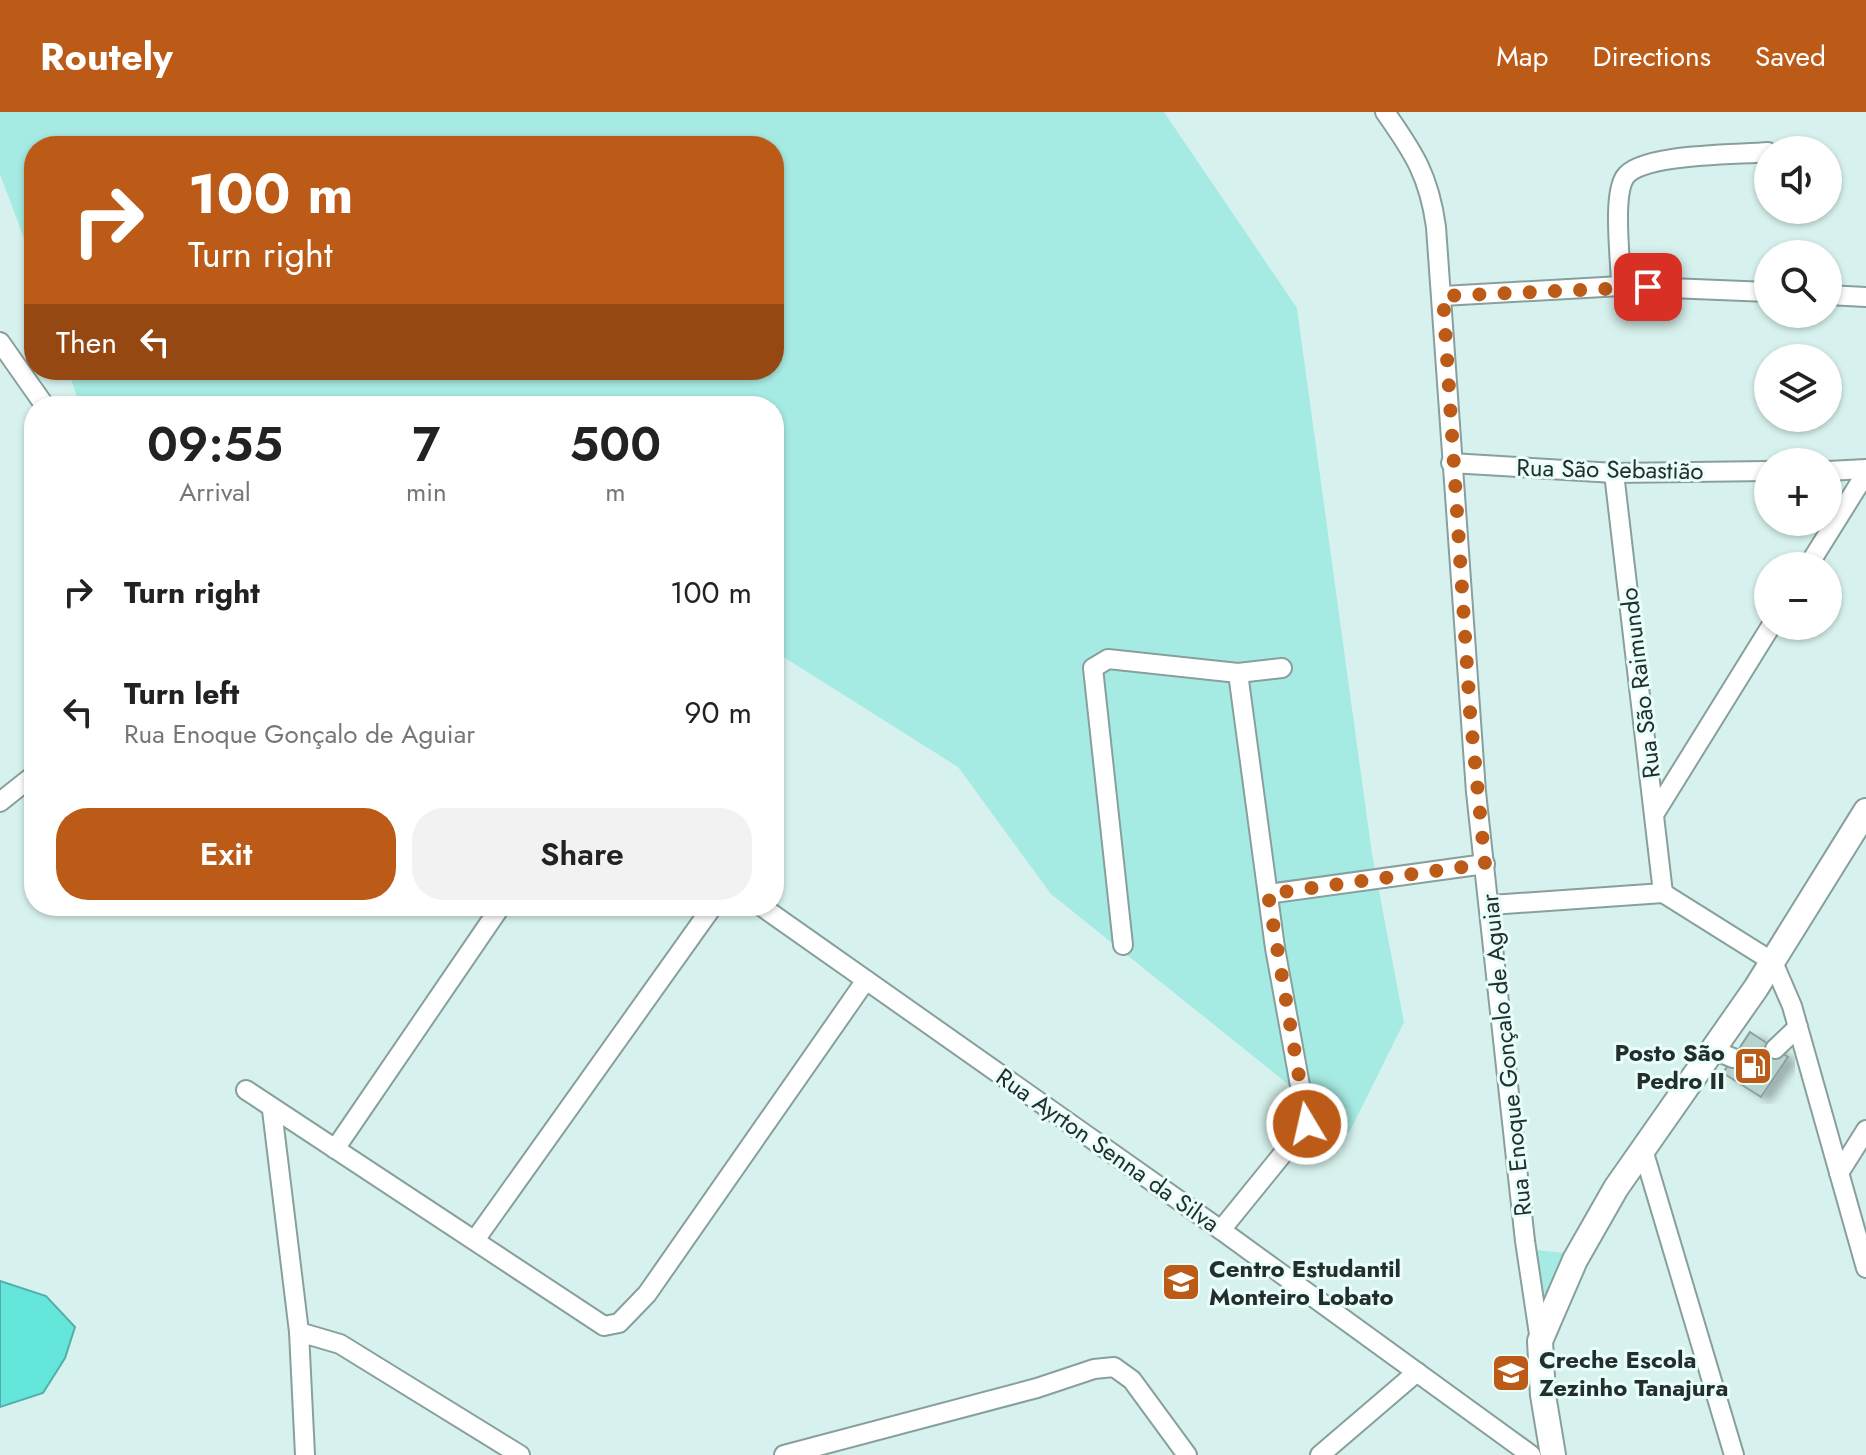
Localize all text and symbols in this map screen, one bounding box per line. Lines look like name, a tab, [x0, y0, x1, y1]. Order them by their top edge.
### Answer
text: Routely	[40, 29, 173, 84]
text: Map	[1496, 36, 1548, 77]
text: Directions	[1592, 36, 1711, 77]
text: Saved	[1755, 36, 1826, 77]
map controls	[1754, 136, 1842, 640]
button: sound	[1754, 136, 1842, 224]
text: 100 m	[188, 153, 353, 234]
icon: right	[56, 168, 160, 272]
text: Turn right	[188, 228, 333, 280]
button: search	[1754, 240, 1842, 328]
pin	[1614, 253, 1682, 321]
icon: arrive	[1626, 265, 1670, 309]
icon: left	[133, 320, 177, 364]
text: Then	[56, 321, 117, 364]
button: layers	[1754, 344, 1842, 432]
text: 09:55	[147, 410, 283, 479]
text: 7	[412, 410, 440, 479]
text: 500	[570, 410, 661, 479]
button: +	[1754, 448, 1842, 536]
street label: Rua São Sebastião	[1516, 450, 1704, 488]
text: Arrival	[179, 473, 251, 511]
text: min	[406, 473, 447, 511]
text: m	[605, 473, 626, 511]
button: −	[1754, 552, 1842, 640]
icon: right	[56, 570, 100, 614]
text: Turn right	[124, 571, 260, 614]
text: 100 m	[670, 571, 752, 614]
street label: Rua São Raimundo	[1611, 586, 1669, 780]
text: Turn left	[124, 672, 239, 715]
icon: left	[56, 690, 100, 734]
text: 90 m	[684, 691, 752, 734]
text: Rua Enoque Gonçalo de Aguiar	[124, 715, 475, 753]
button: Exit	[56, 808, 396, 900]
button: Share	[412, 808, 752, 900]
street label: Rua Enoque Gonçalo de Aguiar	[1472, 891, 1540, 1218]
place label: Posto São Pedro II	[1614, 1035, 1725, 1098]
fuel station icon: Posto São Pedro II	[1732, 1045, 1774, 1087]
street label: Rua Ayrton Senna da Silva	[989, 1059, 1227, 1241]
position arrow	[1265, 1082, 1349, 1166]
place label: Centro Estudantil Monteiro Lobato	[1209, 1251, 1401, 1314]
school or university icon: Centro Estudantil Monteiro Lobato	[1160, 1261, 1202, 1303]
place label: Creche Escola Zezinho Tanajura	[1539, 1342, 1728, 1405]
school or university icon: Creche Escola Zezinho Tanajura	[1490, 1352, 1532, 1394]

